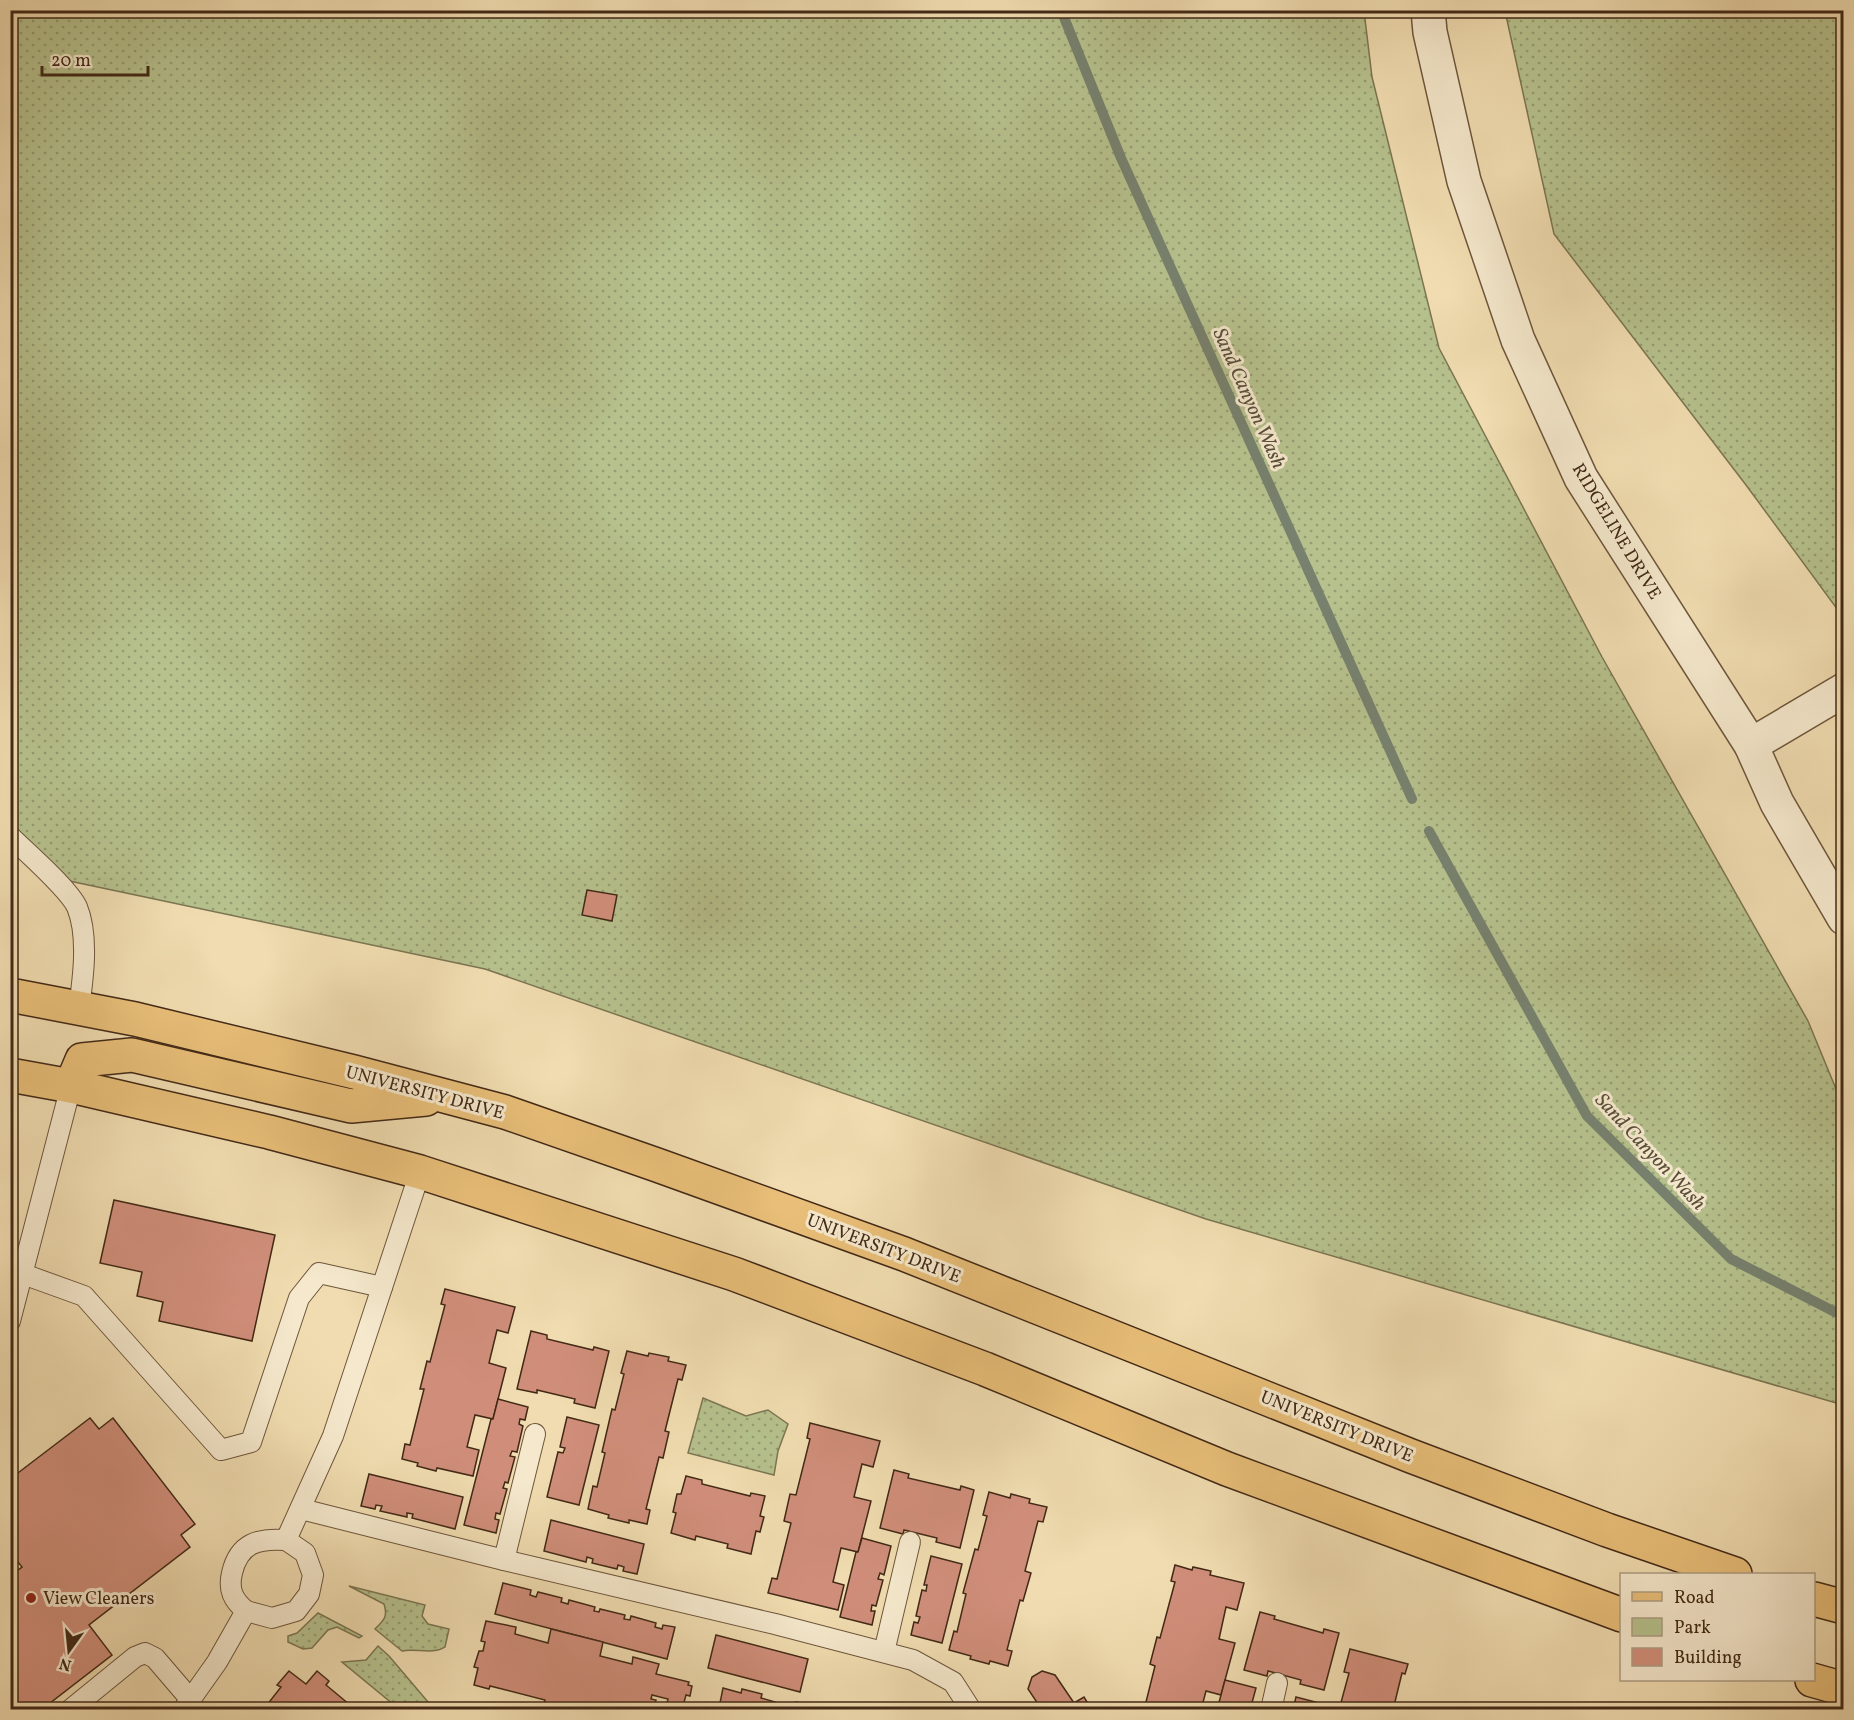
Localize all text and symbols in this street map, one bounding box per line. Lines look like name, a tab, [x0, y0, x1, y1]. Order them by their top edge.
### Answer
scale bar	[42, 39, 148, 77]
text: 20 m	[51, 49, 91, 74]
water label: Sand Canyon Wash	[1205, 324, 1292, 474]
street label: RIDGELINE DRIVE	[1565, 459, 1666, 605]
street label: UNIVERSITY DRIVE	[343, 1060, 507, 1127]
water label: Sand Canyon Wash	[1588, 1088, 1711, 1217]
street label: UNIVERSITY DRIVE	[803, 1209, 964, 1290]
street label: UNIVERSITY DRIVE	[1256, 1385, 1417, 1470]
legend	[1620, 1573, 1815, 1681]
text: Road	[1674, 1586, 1715, 1611]
place label: View Cleaners	[43, 1587, 154, 1612]
marker: View Cleaners	[24, 1591, 38, 1605]
text: Park	[1674, 1616, 1711, 1641]
north arrow	[39, 1621, 99, 1681]
text: Building	[1674, 1646, 1742, 1671]
text: N	[57, 1651, 74, 1676]

